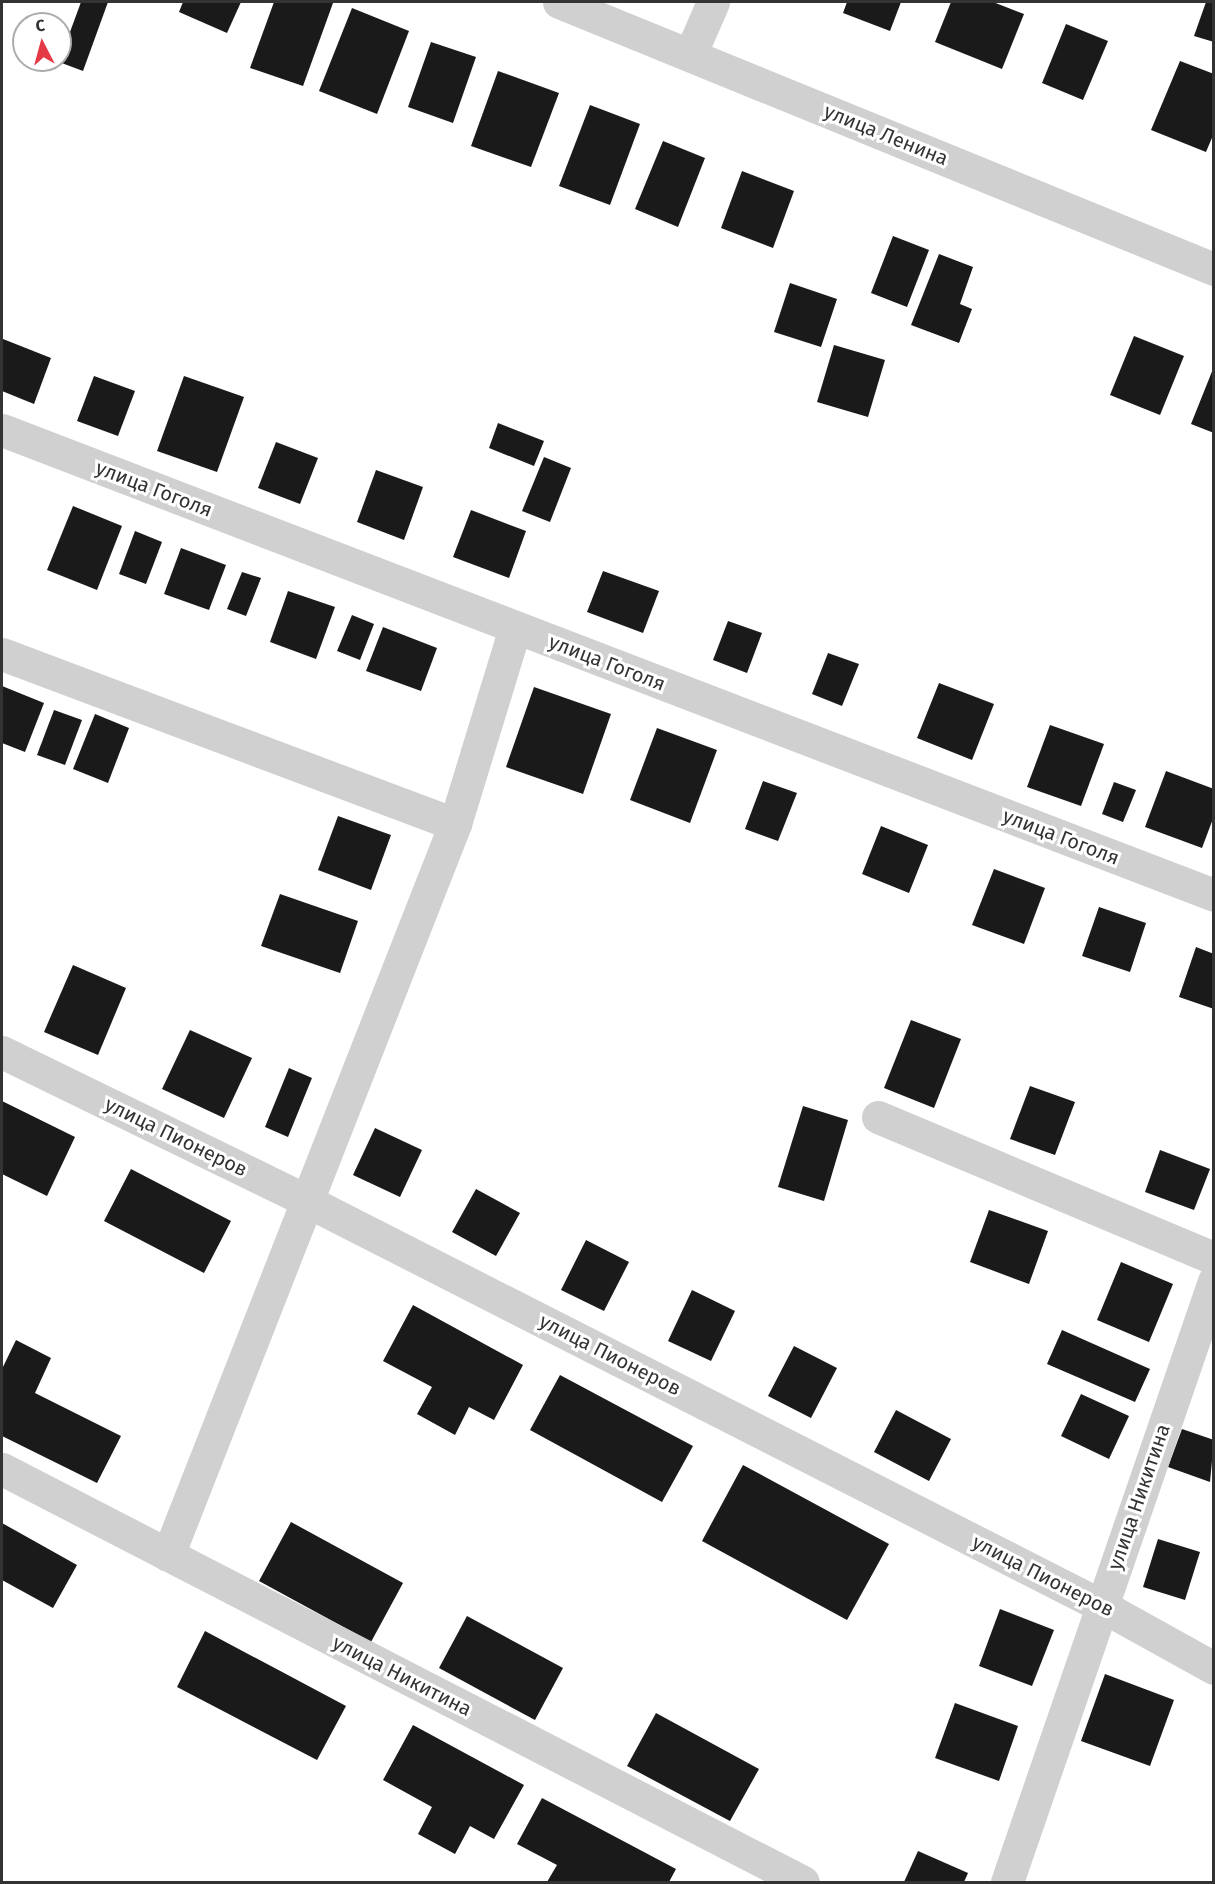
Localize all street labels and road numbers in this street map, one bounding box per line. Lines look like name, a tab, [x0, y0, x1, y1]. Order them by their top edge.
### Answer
street label: улица Ленина	[820, 99, 952, 171]
street label: улица Гоголя	[92, 456, 216, 522]
street label: улица Гоголя	[545, 630, 669, 696]
street label: улица Гоголя	[999, 804, 1123, 870]
street label: улица Пионеров	[101, 1092, 251, 1182]
street label: улица Пионеров	[535, 1309, 685, 1401]
street label: улица Никитина	[1103, 1421, 1175, 1573]
street label: улица Пионеров	[968, 1530, 1118, 1622]
street label: улица Никитина	[328, 1631, 476, 1721]

